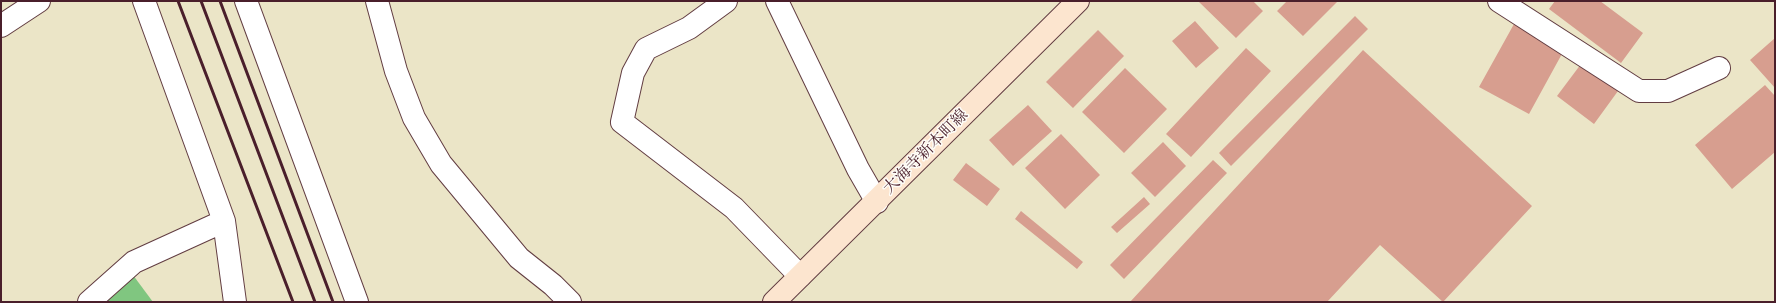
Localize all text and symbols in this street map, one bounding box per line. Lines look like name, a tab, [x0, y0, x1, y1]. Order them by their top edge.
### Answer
street label: 大海寺新本町線	[880, 106, 972, 198]

